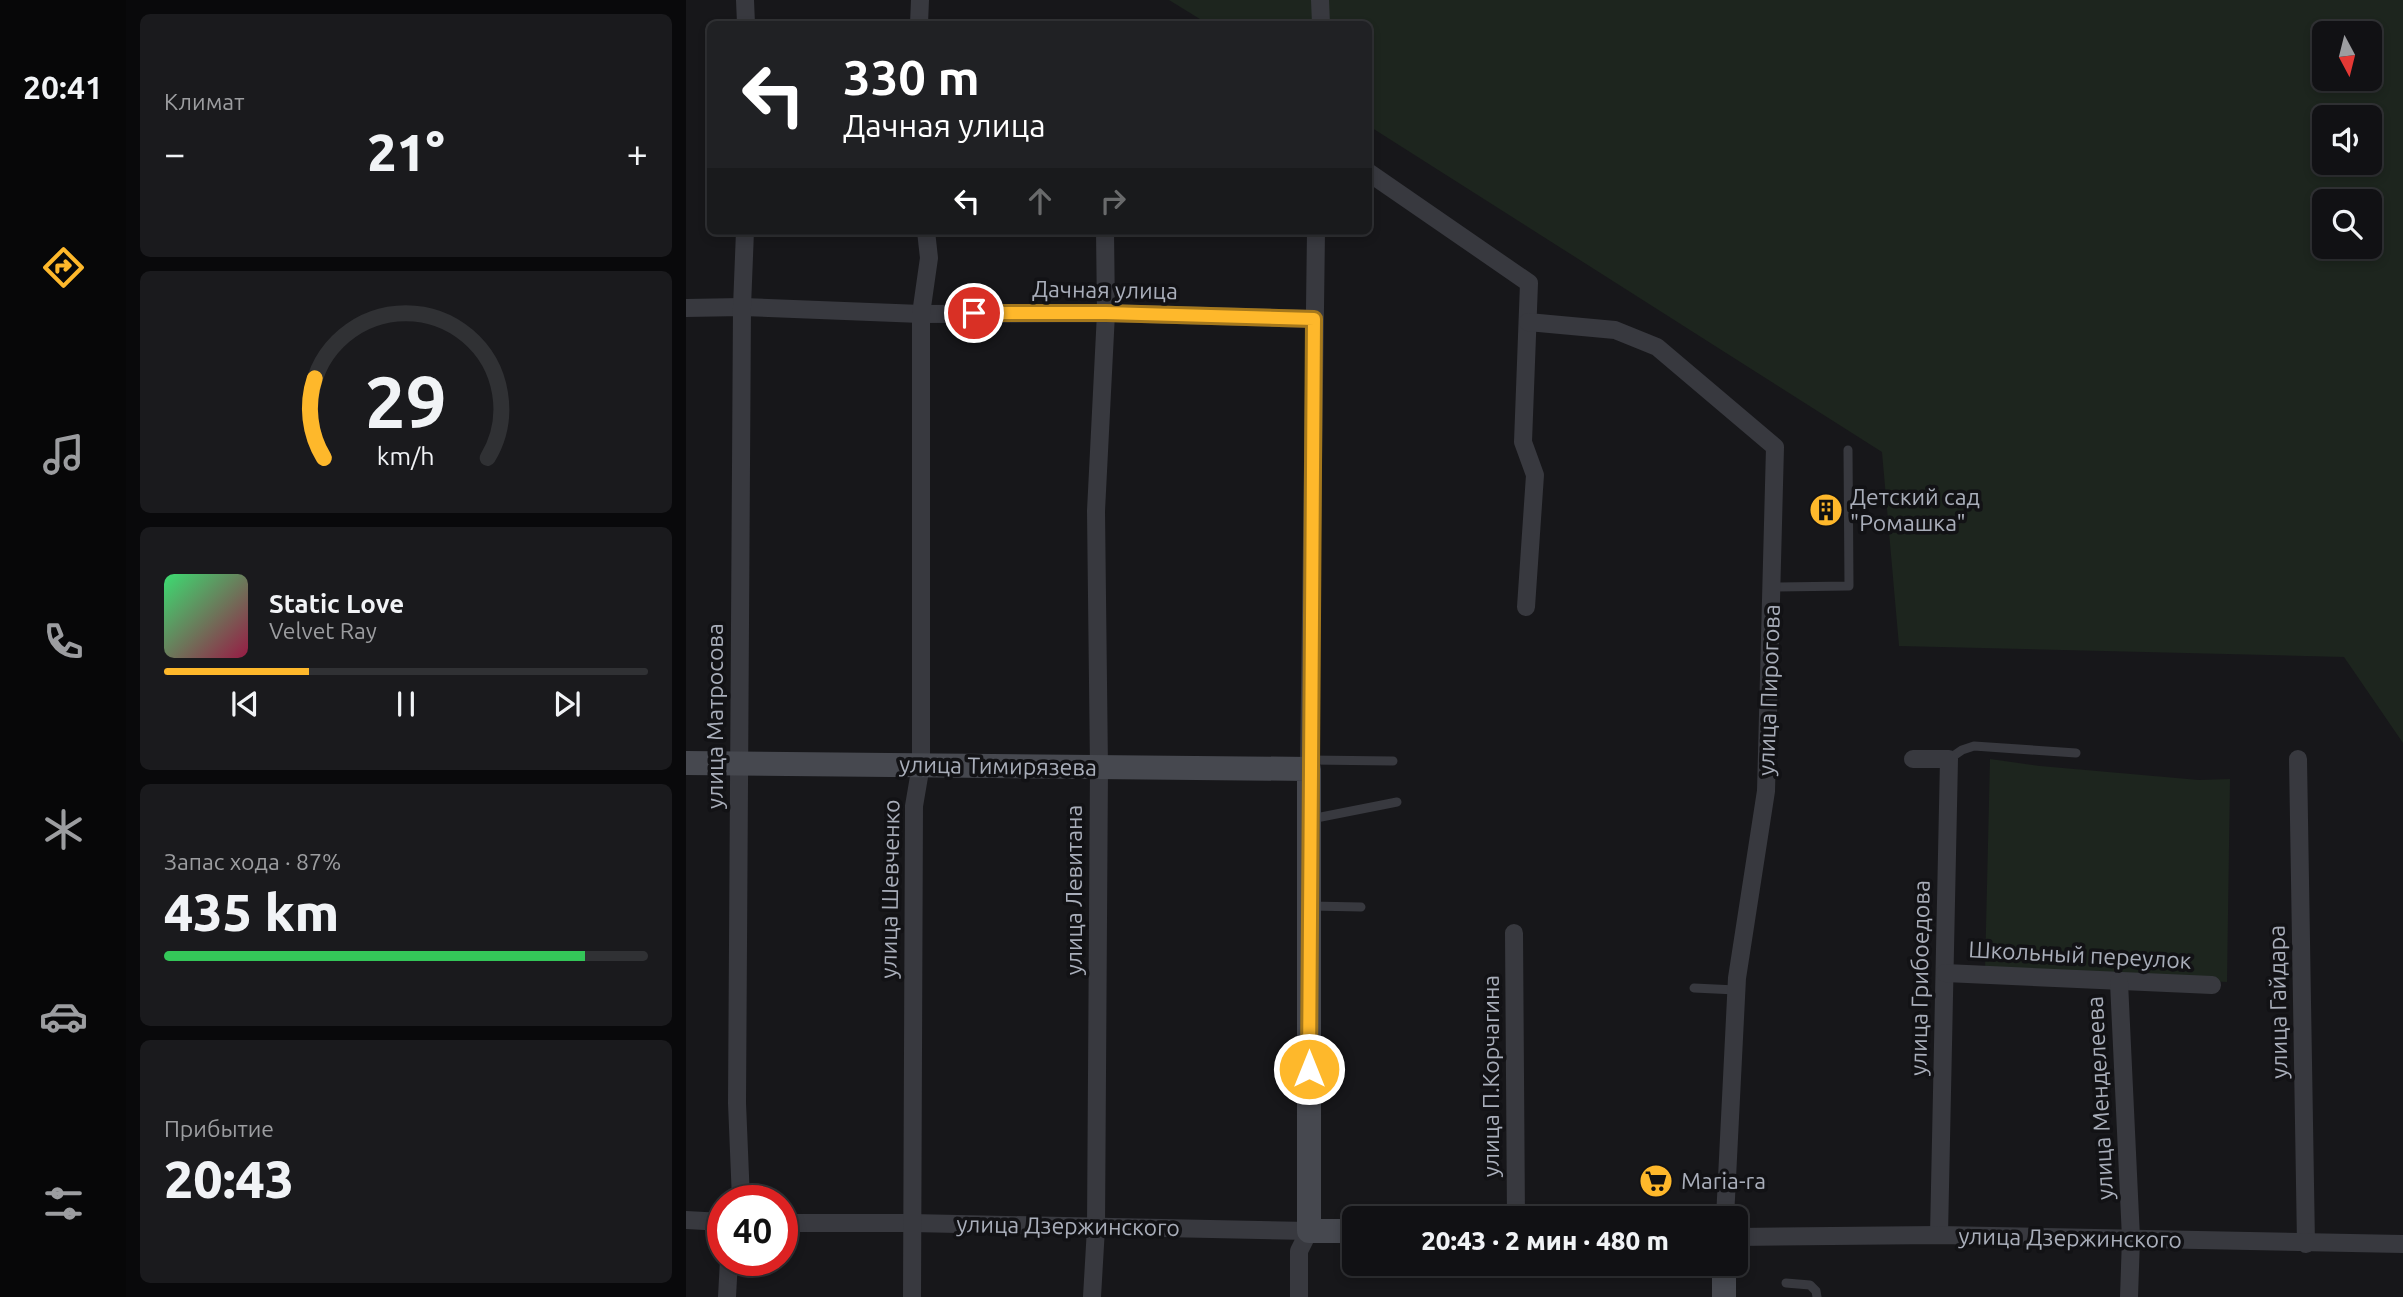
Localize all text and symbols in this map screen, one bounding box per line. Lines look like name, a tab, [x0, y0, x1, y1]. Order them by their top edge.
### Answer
north arrow	[2312, 21, 2382, 91]
map controls	[2312, 21, 2382, 259]
icon: left	[728, 49, 819, 140]
text: 330 m	[843, 49, 980, 104]
text: 20:41	[23, 69, 103, 105]
text: Климат	[164, 89, 244, 114]
button: sound	[2312, 105, 2382, 175]
text: Дачная улица	[843, 107, 1046, 143]
text: 21°	[367, 123, 445, 181]
text: −	[164, 132, 185, 174]
text: +	[627, 132, 648, 174]
icon: left	[948, 182, 986, 220]
icon: ahead	[1021, 182, 1059, 220]
icon: right	[1094, 182, 1132, 220]
button: search	[2312, 189, 2382, 259]
icon: directions	[39, 243, 88, 292]
street label: Дачная улица	[1032, 276, 1178, 303]
pin	[944, 283, 1004, 343]
icon: arrive	[955, 294, 993, 332]
text: 29	[365, 360, 447, 442]
icon: music	[39, 430, 88, 479]
text: km/h	[377, 442, 435, 470]
place label: Детский сад "Ромашка"	[1850, 484, 1980, 535]
building icon: Детский сад "Ромашка"	[1807, 491, 1845, 529]
text: Static Love	[269, 589, 404, 618]
street label: улица Пирогова	[1753, 604, 1784, 776]
icon: phone	[39, 617, 88, 666]
text: Velvet Ray	[269, 618, 377, 643]
street label: улица Матросова	[702, 623, 727, 809]
icon: previous	[226, 685, 264, 723]
icon: pause	[387, 685, 425, 723]
icon: next	[548, 685, 586, 723]
street label: улица Тимирязева	[899, 751, 1097, 780]
street label: улица Шевченко	[875, 799, 904, 979]
icon: climate	[39, 805, 88, 854]
street label: улица Левитана	[1061, 805, 1086, 975]
text: Запас хода · 87%	[164, 849, 341, 874]
street label: улица Грибоедова	[1905, 880, 1934, 1076]
text: 435 km	[164, 883, 339, 941]
street label: улица Гайдара	[2264, 925, 2291, 1079]
street label: Школьный переулок	[1968, 936, 2192, 973]
street label: улица П.Корчагина	[1478, 975, 1503, 1177]
icon: car	[39, 992, 88, 1041]
street label: улица Менделеева	[2082, 996, 2117, 1200]
position arrow	[1272, 1032, 1346, 1106]
text: Прибытие	[164, 1116, 274, 1141]
text: 20:43	[164, 1150, 294, 1208]
supermarket icon: Maria-ra	[1637, 1162, 1675, 1200]
place label: Maria-ra	[1681, 1168, 1766, 1193]
icon: filters	[39, 1179, 88, 1228]
speed limit sign: 40	[707, 1185, 798, 1276]
street label: улица Дзержинского	[956, 1211, 1180, 1240]
street label: улица Дзержинского	[1958, 1223, 2182, 1252]
text: 20:43 · 2 мин · 480 m	[1421, 1226, 1669, 1255]

